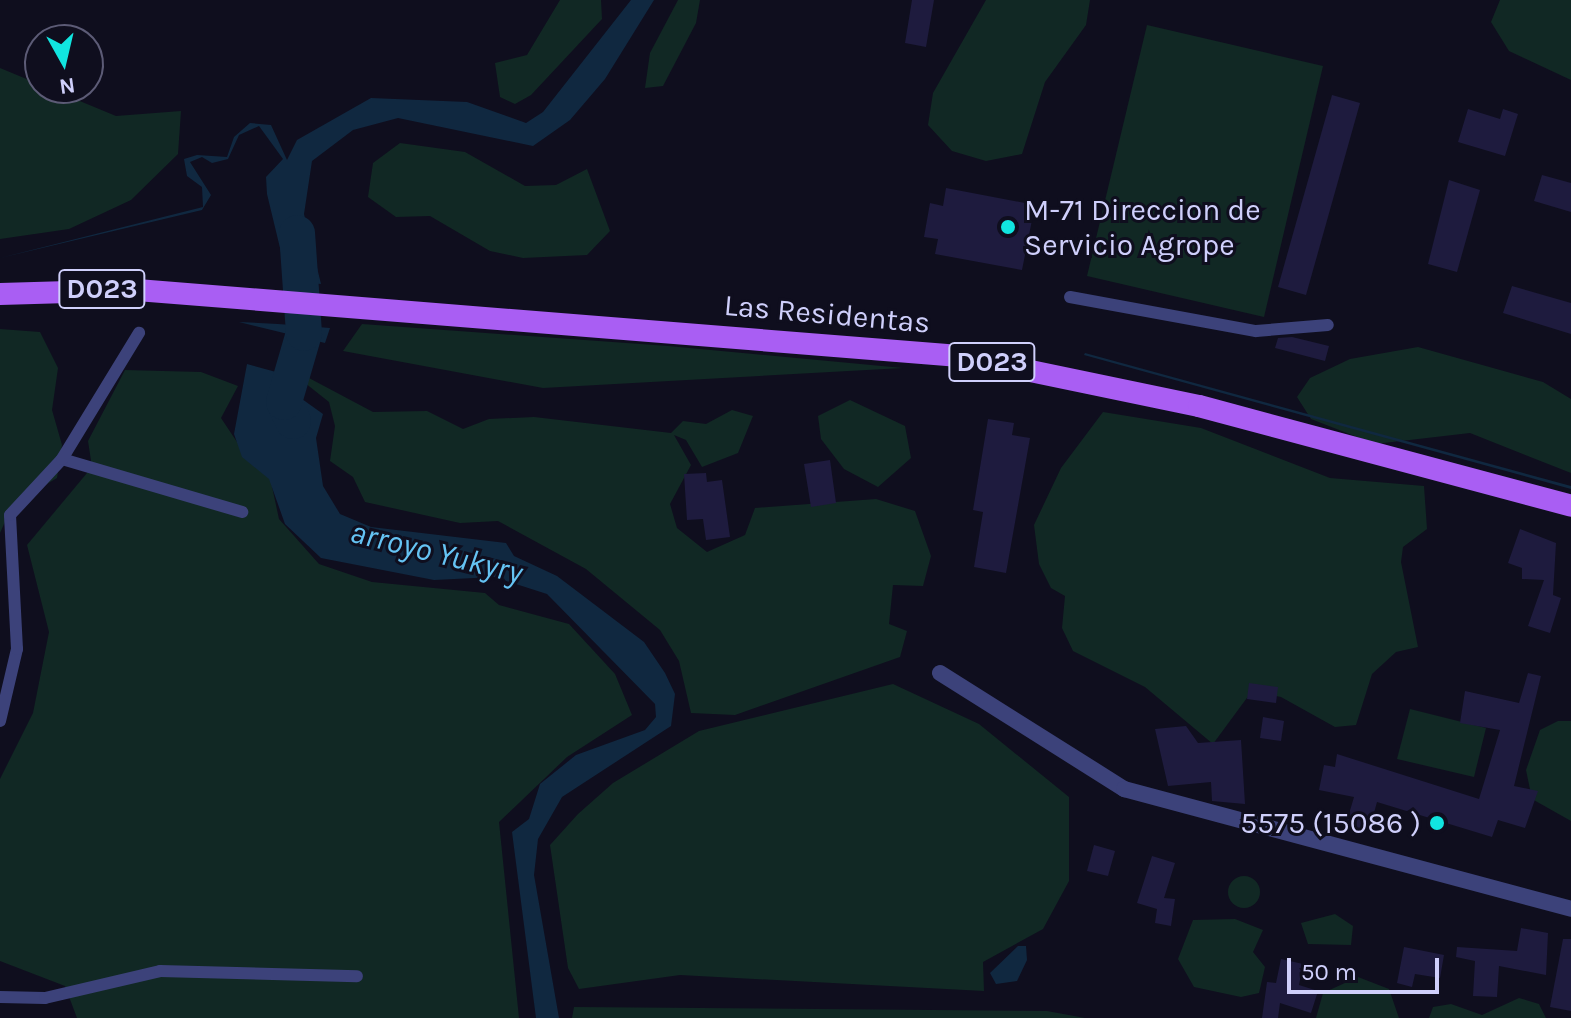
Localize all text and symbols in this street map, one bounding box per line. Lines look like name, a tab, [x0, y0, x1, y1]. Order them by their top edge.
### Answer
north arrow	[24, 24, 104, 104]
text: N	[57, 72, 77, 100]
place label: M-71 Direccion de Servicio Agrope	[1024, 192, 1261, 262]
marker: M-71 Direccion de Servicio Agrope	[999, 218, 1017, 236]
road number: D023	[58, 265, 146, 313]
street label: Las Residentas	[722, 287, 932, 341]
road number: D023	[948, 338, 1036, 386]
water label: arroyo Yukyry	[346, 513, 526, 593]
place label: 5575 (15086 )	[1240, 805, 1421, 841]
marker: 5575 (15086 )	[1428, 814, 1446, 832]
scale bar	[1291, 942, 1443, 992]
text: 50 m	[1301, 958, 1357, 986]

